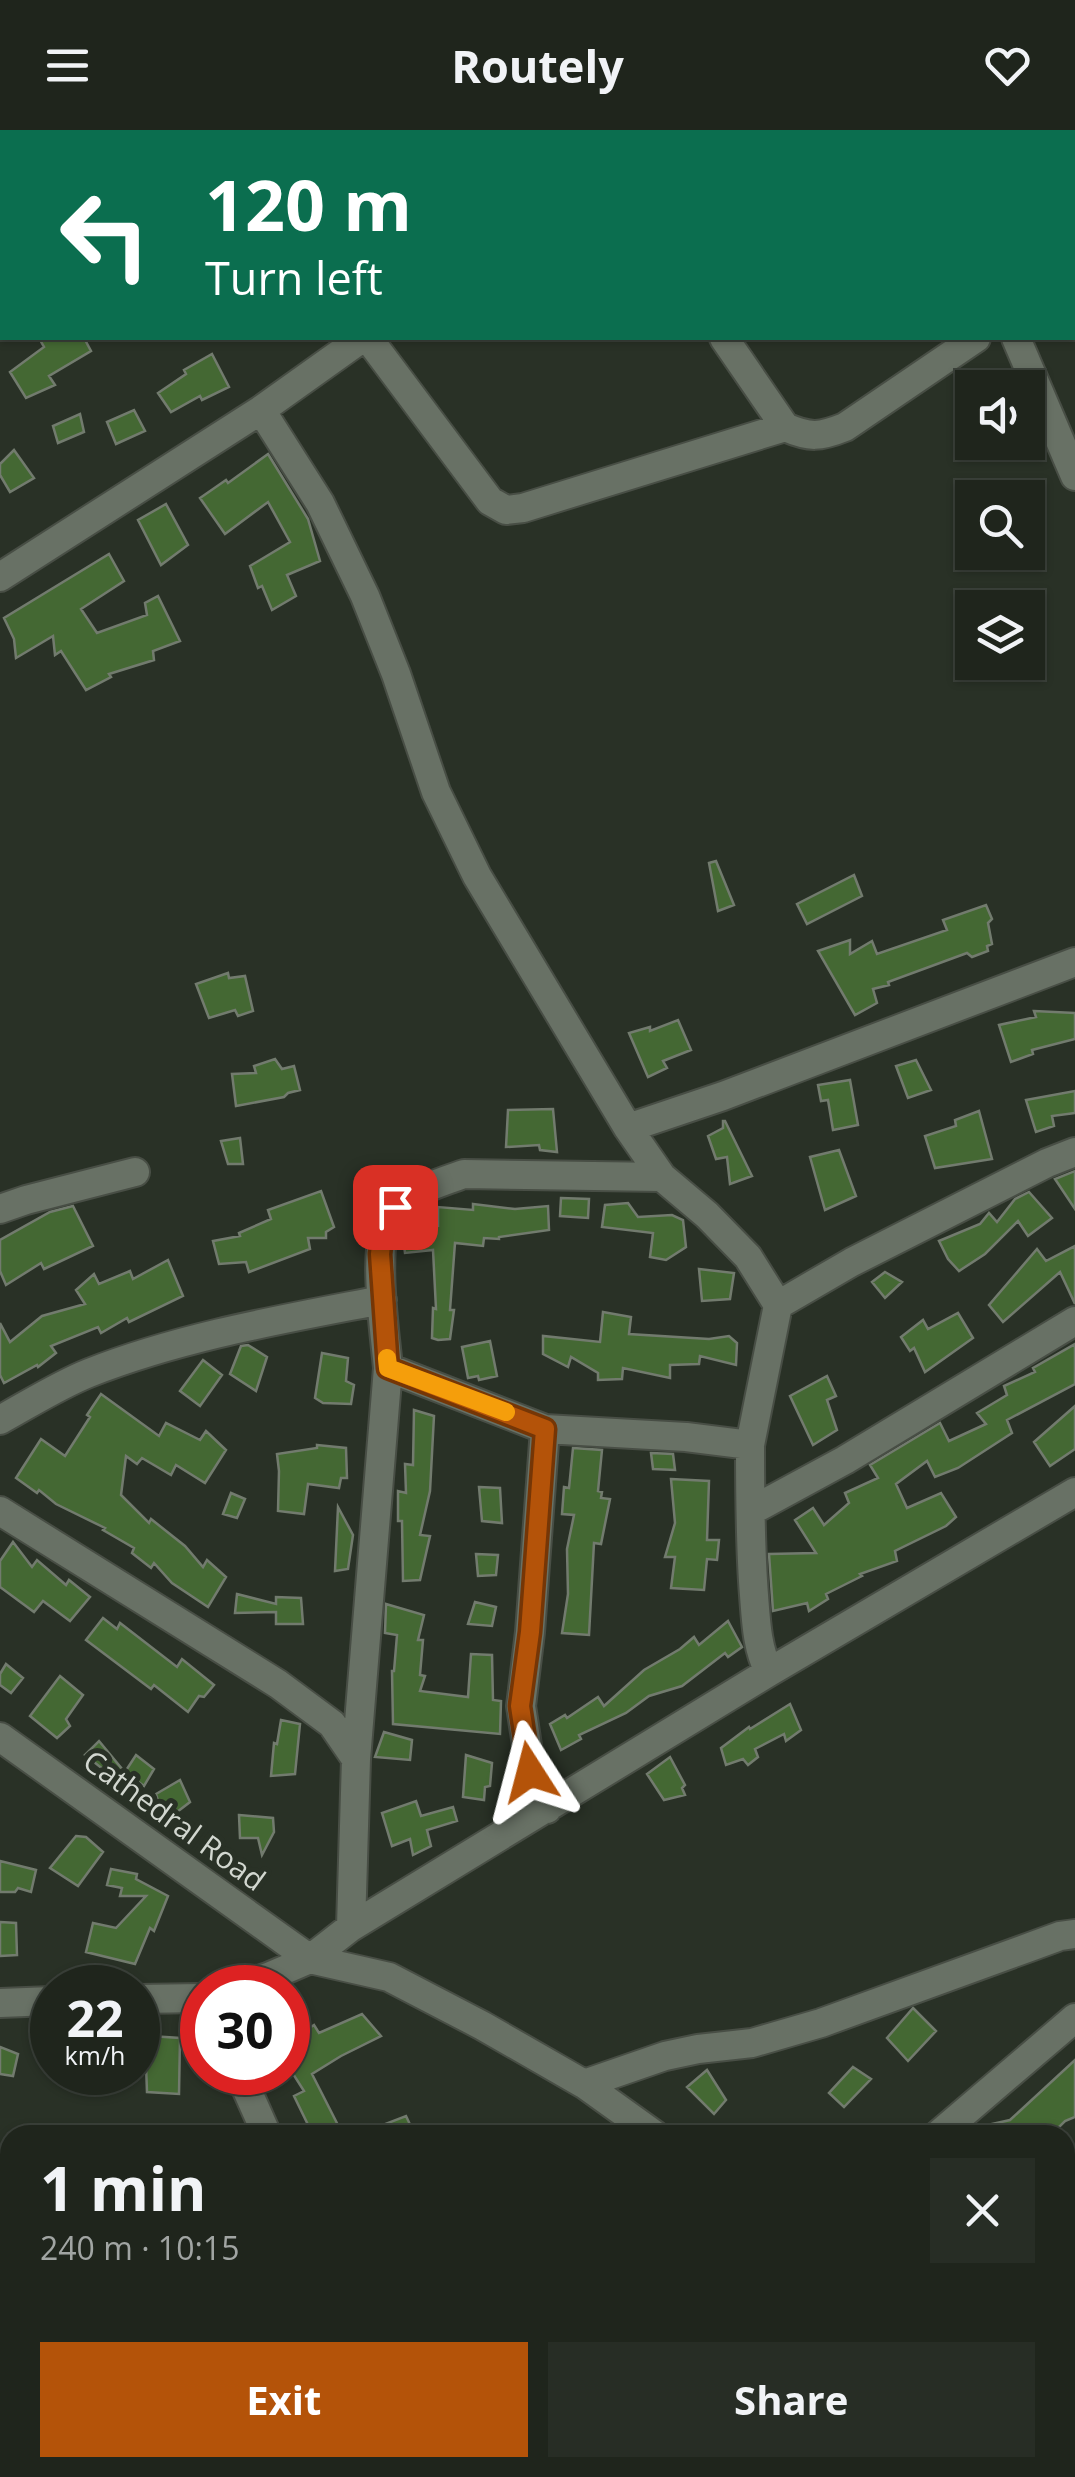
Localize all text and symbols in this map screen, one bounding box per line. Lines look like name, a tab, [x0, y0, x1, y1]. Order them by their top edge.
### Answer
text: Routely	[451, 35, 624, 96]
icon: menu	[40, 38, 95, 93]
icon: heart	[980, 38, 1035, 93]
text: 120 m	[205, 156, 412, 252]
icon: left	[40, 170, 170, 300]
text: Turn left	[205, 247, 383, 308]
map controls	[955, 370, 1045, 680]
button: sound	[955, 370, 1045, 460]
button: search	[955, 480, 1045, 570]
button: layers	[955, 590, 1045, 680]
pin	[353, 1165, 438, 1250]
icon: arrive	[368, 1180, 423, 1235]
position arrow	[478, 1720, 582, 1824]
street label: Cathedral Road	[76, 1740, 274, 1900]
speed limit sign: 30	[180, 1965, 310, 2095]
text: 22	[66, 1984, 124, 2052]
text: km/h	[65, 2038, 125, 2072]
text: 1 min	[40, 2147, 207, 2229]
button: close	[930, 2158, 1035, 2263]
text: 240 m · 10:15	[40, 2226, 239, 2269]
button: Exit	[40, 2342, 528, 2457]
button: Share	[548, 2342, 1035, 2457]

